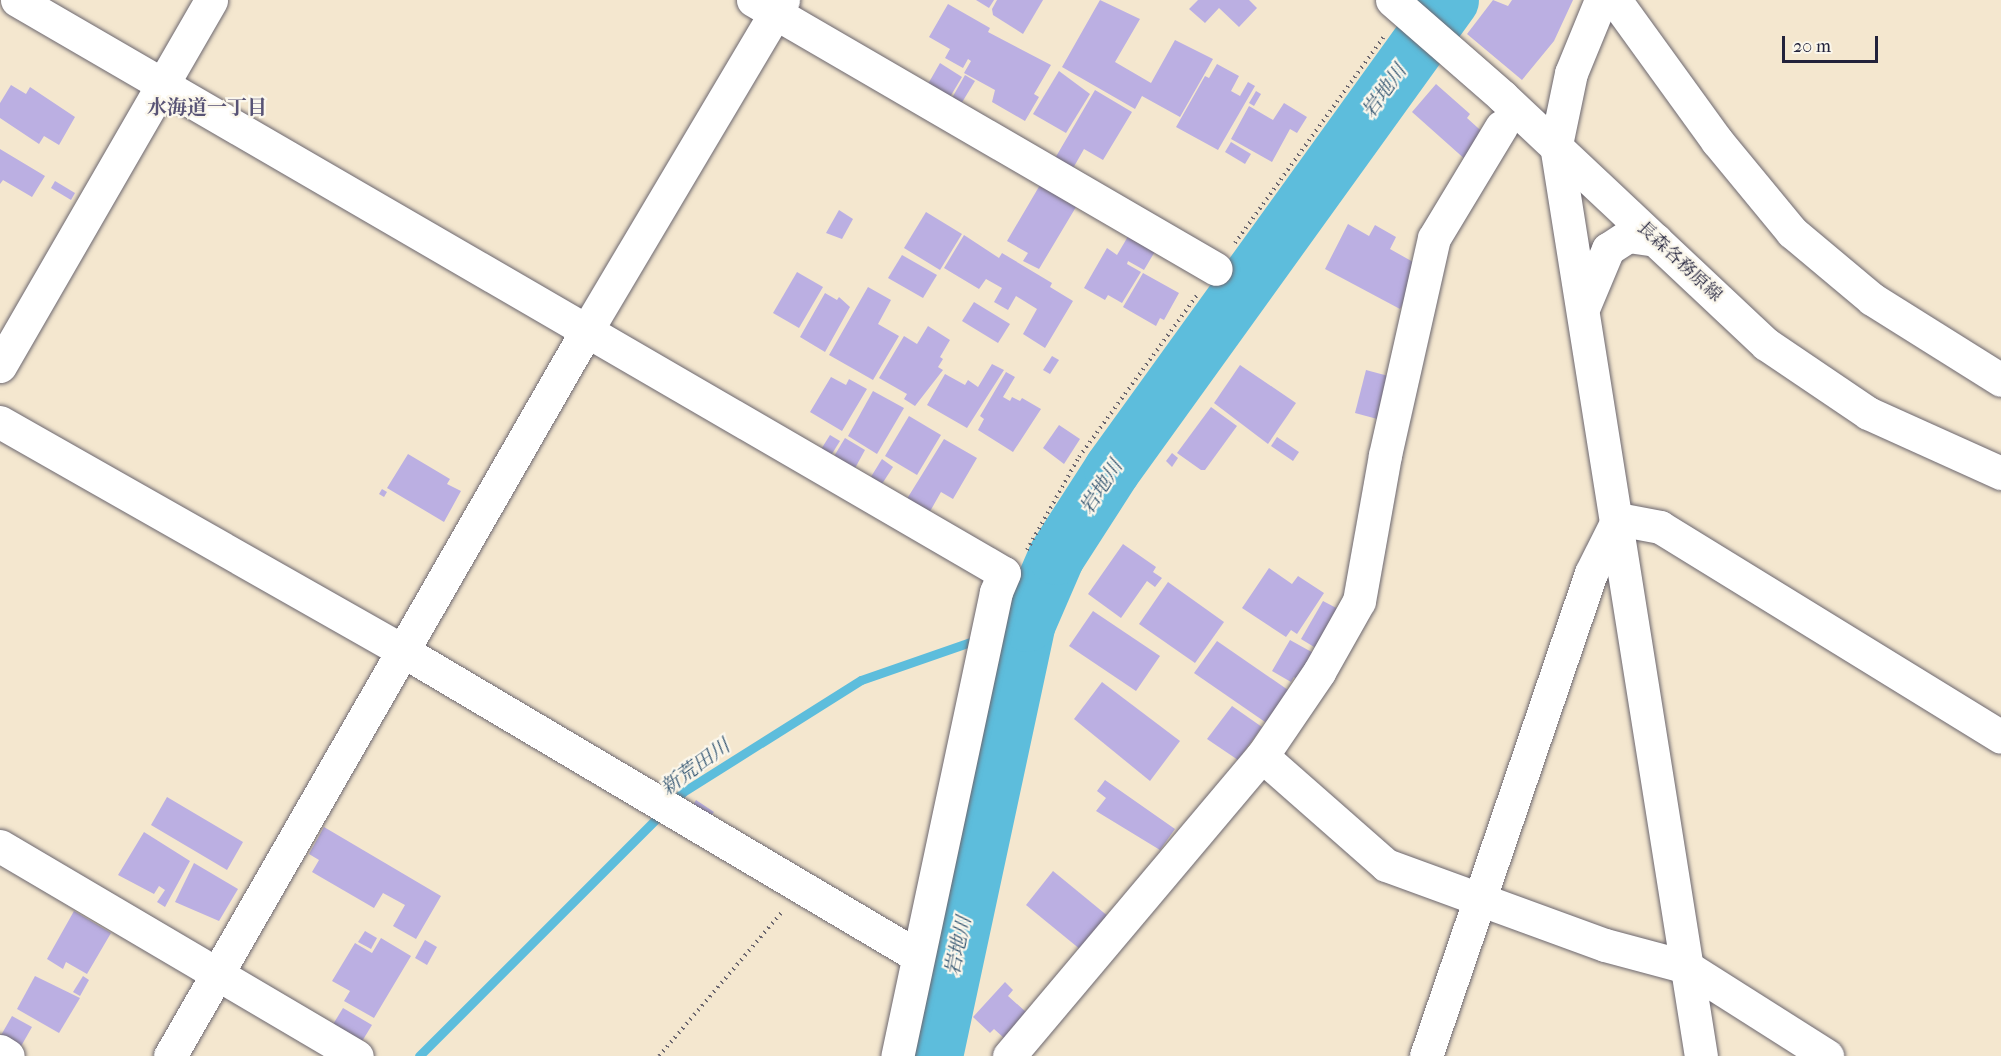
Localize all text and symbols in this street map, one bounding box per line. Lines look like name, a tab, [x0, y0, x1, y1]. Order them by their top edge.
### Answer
scale bar	[1785, 24, 1881, 62]
text: 20 m	[1793, 36, 1831, 57]
water label: 岩地川	[1357, 60, 1411, 122]
district label: 水海道一丁目	[147, 95, 267, 119]
street label: 長森各務原線	[1632, 217, 1726, 307]
water label: 岩地川	[1075, 455, 1127, 519]
water label: 新荒田川	[656, 734, 734, 800]
water label: 岩地川	[940, 914, 976, 978]

